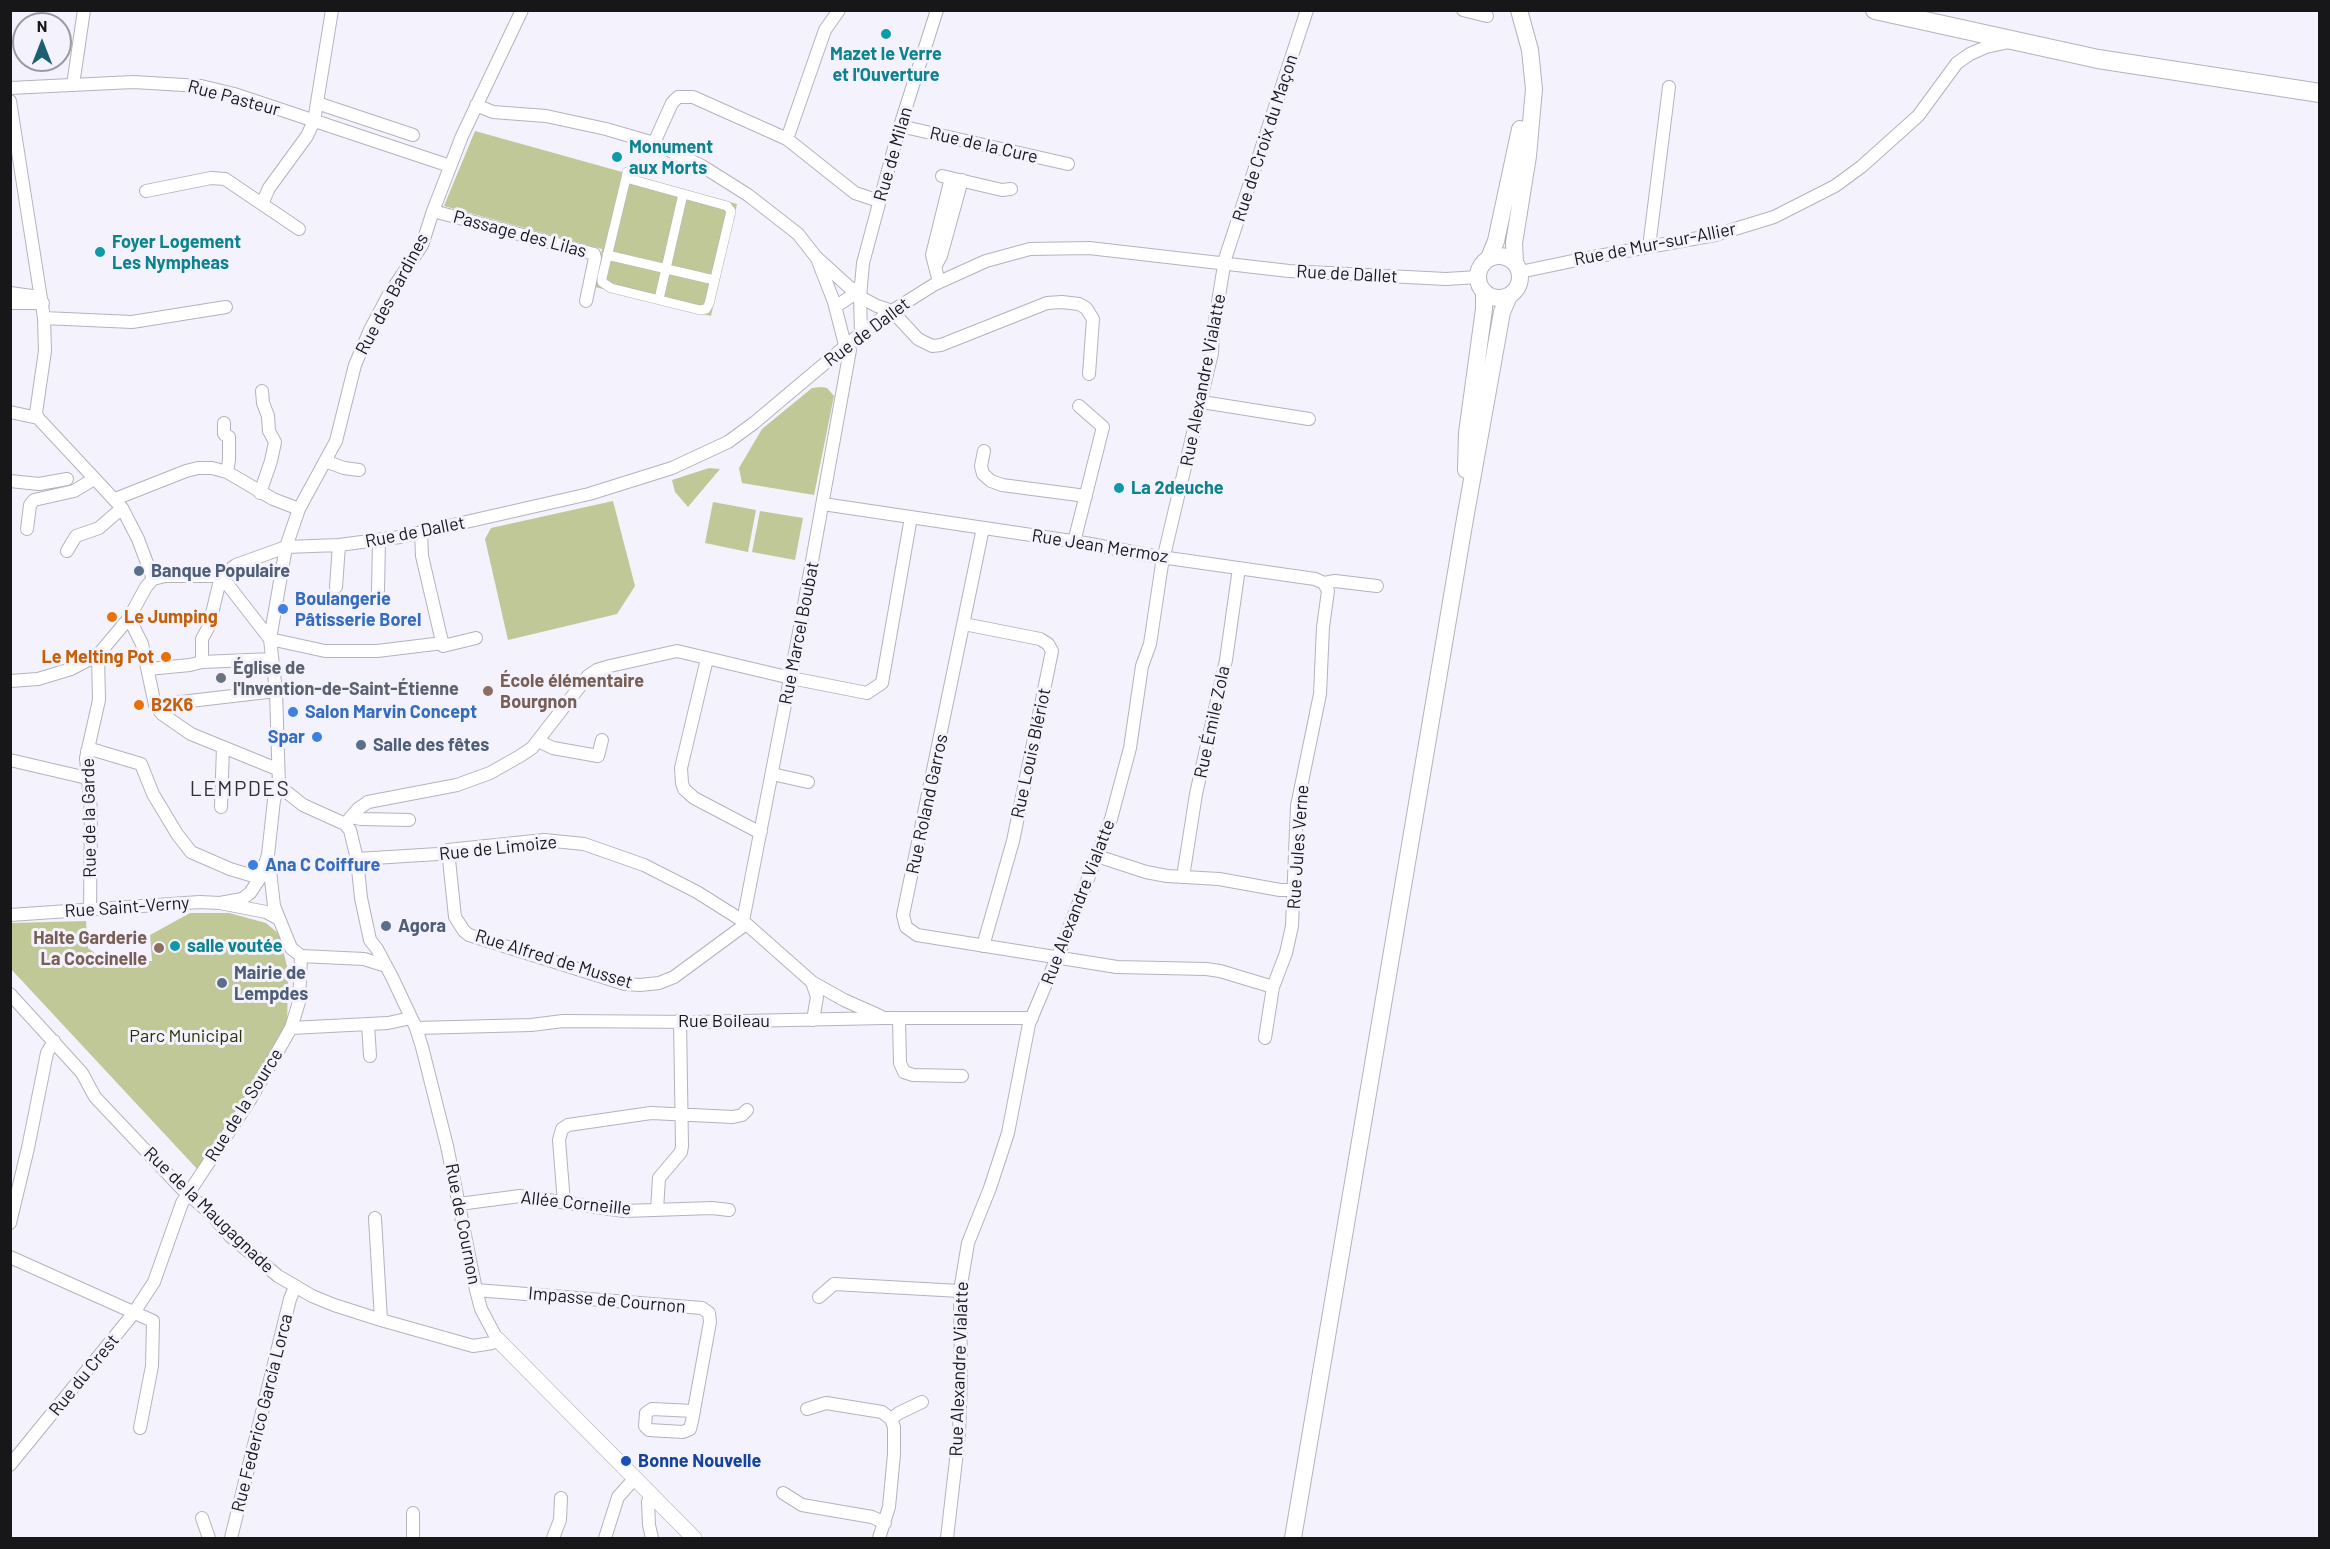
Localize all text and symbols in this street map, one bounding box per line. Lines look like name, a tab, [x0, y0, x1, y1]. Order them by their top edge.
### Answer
north arrow	[12, 12, 72, 72]
text: N	[37, 16, 47, 35]
marker: Mazet le Verre et l'Ouverture	[879, 27, 893, 41]
place label: Mazet le Verre et l'Ouverture	[830, 43, 942, 86]
street label: Rue de Croix du Maçon	[1228, 52, 1302, 224]
street label: Rue Pasteur	[186, 75, 282, 121]
street label: Rue de Milan	[869, 104, 917, 204]
street label: Rue de la Cure	[928, 122, 1040, 168]
place label: Monument aux Morts	[629, 136, 713, 178]
marker: Monument aux Morts	[610, 150, 624, 164]
street label: Passage des Lilas	[451, 206, 589, 262]
street label: Rue de Mur-sur-Allier	[1572, 218, 1738, 270]
street label: Rue des Bardines	[351, 230, 433, 358]
place label: Foyer Logement Les Nympheas	[112, 231, 241, 274]
marker: Foyer Logement Les Nympheas	[93, 245, 107, 259]
street label: Rue de Dallet	[1296, 261, 1398, 287]
street label: Rue Alexandre Vialatte	[1176, 292, 1230, 468]
street label: Rue de Dallet	[820, 293, 914, 371]
place label: La 2deuche	[1131, 477, 1224, 499]
marker: La 2deuche	[1112, 481, 1126, 495]
street label: Rue de Dallet	[363, 512, 467, 552]
street label: Rue Jean Mermoz	[1030, 525, 1170, 567]
place label: Banque Populaire	[151, 560, 290, 582]
street label: Rue Marcel Boubat	[775, 560, 823, 706]
marker: Banque Populaire	[132, 564, 146, 578]
place label: Boulangerie Pâtisserie Borel	[295, 588, 421, 630]
marker: Boulangerie Pâtisserie Borel	[276, 602, 290, 616]
place label: Le Jumping	[124, 606, 218, 628]
marker: Le Jumping	[105, 610, 119, 624]
place label: Le Melting Pot	[41, 646, 154, 668]
marker: Le Melting Pot	[159, 650, 173, 664]
place label: Église de l'Invention-de-Saint-Étienne	[233, 657, 459, 700]
street label: Rue Émile Zola	[1190, 664, 1234, 780]
place label: École élémentaire Bourgnon	[500, 670, 644, 712]
marker: Église de l'Invention-de-Saint-Étienne	[214, 671, 228, 685]
marker: École élémentaire Bourgnon	[481, 684, 495, 698]
street label: Rue Louis Blériot	[1007, 686, 1055, 820]
place label: B2K6	[151, 694, 193, 716]
marker: B2K6	[132, 698, 146, 712]
place label: Salon Marvin Concept	[305, 701, 477, 723]
marker: Salon Marvin Concept	[286, 705, 300, 719]
place label: Spar	[268, 726, 305, 748]
marker: Spar	[310, 730, 324, 744]
street label: Rue Roland Garros	[902, 732, 952, 876]
place label: Salle des fêtes	[373, 734, 489, 756]
marker: Salle des fêtes	[354, 738, 368, 752]
street label: Rue de la Garde	[77, 758, 101, 878]
district label: LEMPDES	[190, 776, 290, 802]
street label: Rue Jules Verne	[1283, 784, 1313, 910]
street label: Rue Alexandre Vialatte	[1037, 816, 1119, 988]
street label: Rue de Limoize	[438, 831, 558, 865]
place label: Ana C Coiffure	[265, 854, 380, 876]
marker: Ana C Coiffure	[246, 858, 260, 872]
street label: Rue Saint-Verny	[64, 892, 190, 922]
place label: Agora	[398, 915, 446, 937]
marker: Agora	[379, 919, 393, 933]
street label: Rue Alfred de Musset	[473, 925, 635, 993]
place label: Halte Garderie La Coccinelle	[33, 927, 147, 970]
place label: salle voutée	[187, 935, 283, 957]
marker: salle voutée	[168, 939, 182, 953]
marker: Halte Garderie La Coccinelle	[152, 941, 166, 955]
place label: Mairie de Lempdes	[234, 962, 308, 1004]
marker: Mairie de Lempdes	[215, 976, 229, 990]
street label: Rue Boileau	[678, 1010, 770, 1032]
park label: Parc Municipal	[129, 1025, 243, 1047]
street label: Rue de la Source	[201, 1045, 287, 1165]
street label: Rue de la Maugagnade	[140, 1142, 278, 1278]
street label: Rue de Cournon	[441, 1162, 485, 1286]
street label: Allée Corneille	[520, 1186, 632, 1220]
street label: Rue Alexandre Vialatte	[945, 1281, 973, 1457]
street label: Impasse de Cournon	[527, 1282, 687, 1318]
street label: Rue Federico García Lorca	[227, 1311, 297, 1515]
street label: Rue du Crest	[44, 1330, 124, 1420]
place label: Bonne Nouvelle	[638, 1450, 761, 1472]
marker: Bonne Nouvelle	[619, 1454, 633, 1468]

